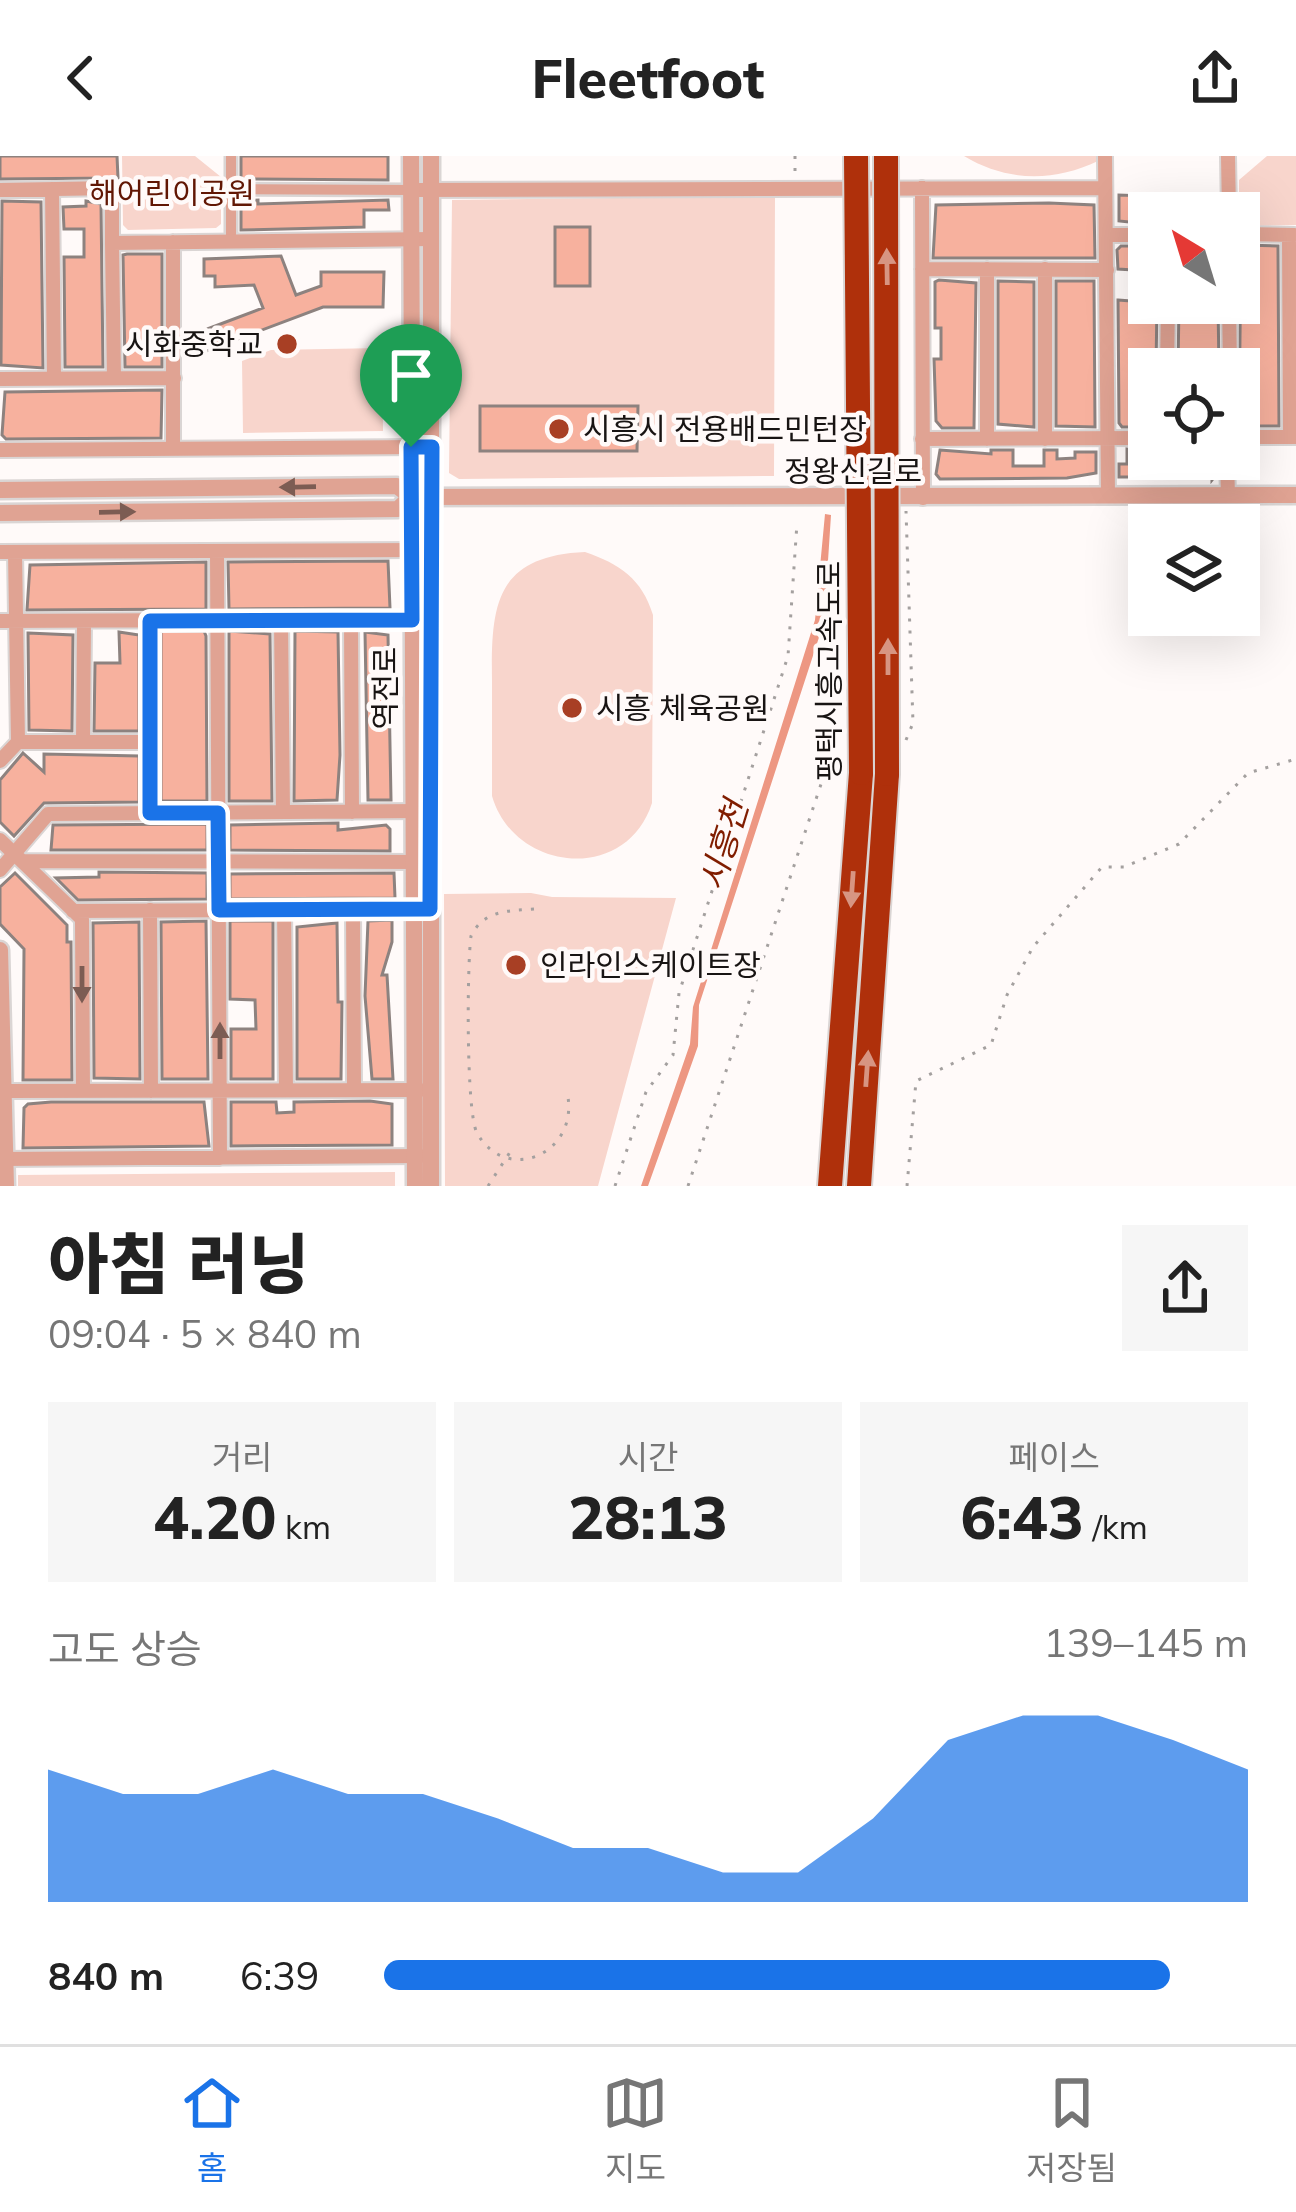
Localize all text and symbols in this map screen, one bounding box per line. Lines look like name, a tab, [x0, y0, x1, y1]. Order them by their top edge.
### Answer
text: Fleetfoot	[532, 44, 764, 112]
icon: back	[48, 45, 114, 111]
icon: share	[1182, 45, 1248, 111]
park label: 해어린이공원	[89, 174, 255, 212]
north arrow	[1128, 192, 1260, 324]
map controls	[1128, 192, 1260, 636]
one-way arrow	[877, 247, 897, 285]
pin	[360, 324, 462, 447]
place label: 시화중학교	[125, 325, 263, 363]
marker: 시화중학교	[274, 331, 300, 357]
icon: arrive	[378, 342, 444, 408]
button: locate	[1128, 348, 1260, 480]
place label: 시흥시 전용배드민턴장	[583, 410, 867, 448]
marker: 시흥시 전용배드민턴장	[546, 416, 572, 442]
street label: 정왕신길로	[784, 452, 922, 490]
one-way arrow	[278, 477, 316, 497]
one-way arrow	[99, 502, 137, 522]
button: layers	[1128, 504, 1260, 636]
street label: 평택시흥고속도로	[810, 561, 848, 781]
one-way arrow	[878, 637, 898, 675]
street label: 역전로	[366, 647, 404, 729]
place label: 시흥 체육공원	[596, 689, 769, 727]
marker: 시흥 체육공원	[559, 695, 585, 721]
water label: 시흥천	[690, 792, 757, 895]
one-way arrow	[843, 871, 862, 908]
place label: 인라인스케이트장	[540, 946, 761, 984]
marker: 인라인스케이트장	[503, 952, 529, 978]
one-way arrow	[72, 966, 92, 1004]
one-way arrow	[210, 1021, 229, 1059]
one-way arrow	[857, 1050, 876, 1087]
text: 아침 러닝	[48, 1222, 310, 1305]
button: share	[1122, 1225, 1248, 1351]
text: 09:04 · 5 × 840 m	[48, 1309, 362, 1358]
text: 거리	[212, 1436, 272, 1477]
text: 시간	[618, 1436, 678, 1477]
text: 페이스	[1008, 1436, 1100, 1477]
text: 4.20	[153, 1479, 277, 1554]
text: 28:13	[568, 1479, 728, 1554]
text: 6:43	[960, 1479, 1084, 1554]
text: km	[277, 1506, 331, 1547]
text: /km	[1084, 1506, 1148, 1547]
text: 139–145 m	[1043, 1618, 1248, 1667]
text: 고도 상승	[48, 1624, 202, 1673]
text: 840 m	[48, 1951, 164, 2000]
text: 6:39	[240, 1951, 319, 2000]
tab: 홈	[179, 2070, 245, 2190]
tab: 지도	[602, 2070, 668, 2190]
tab: 저장됨	[1026, 2070, 1117, 2190]

